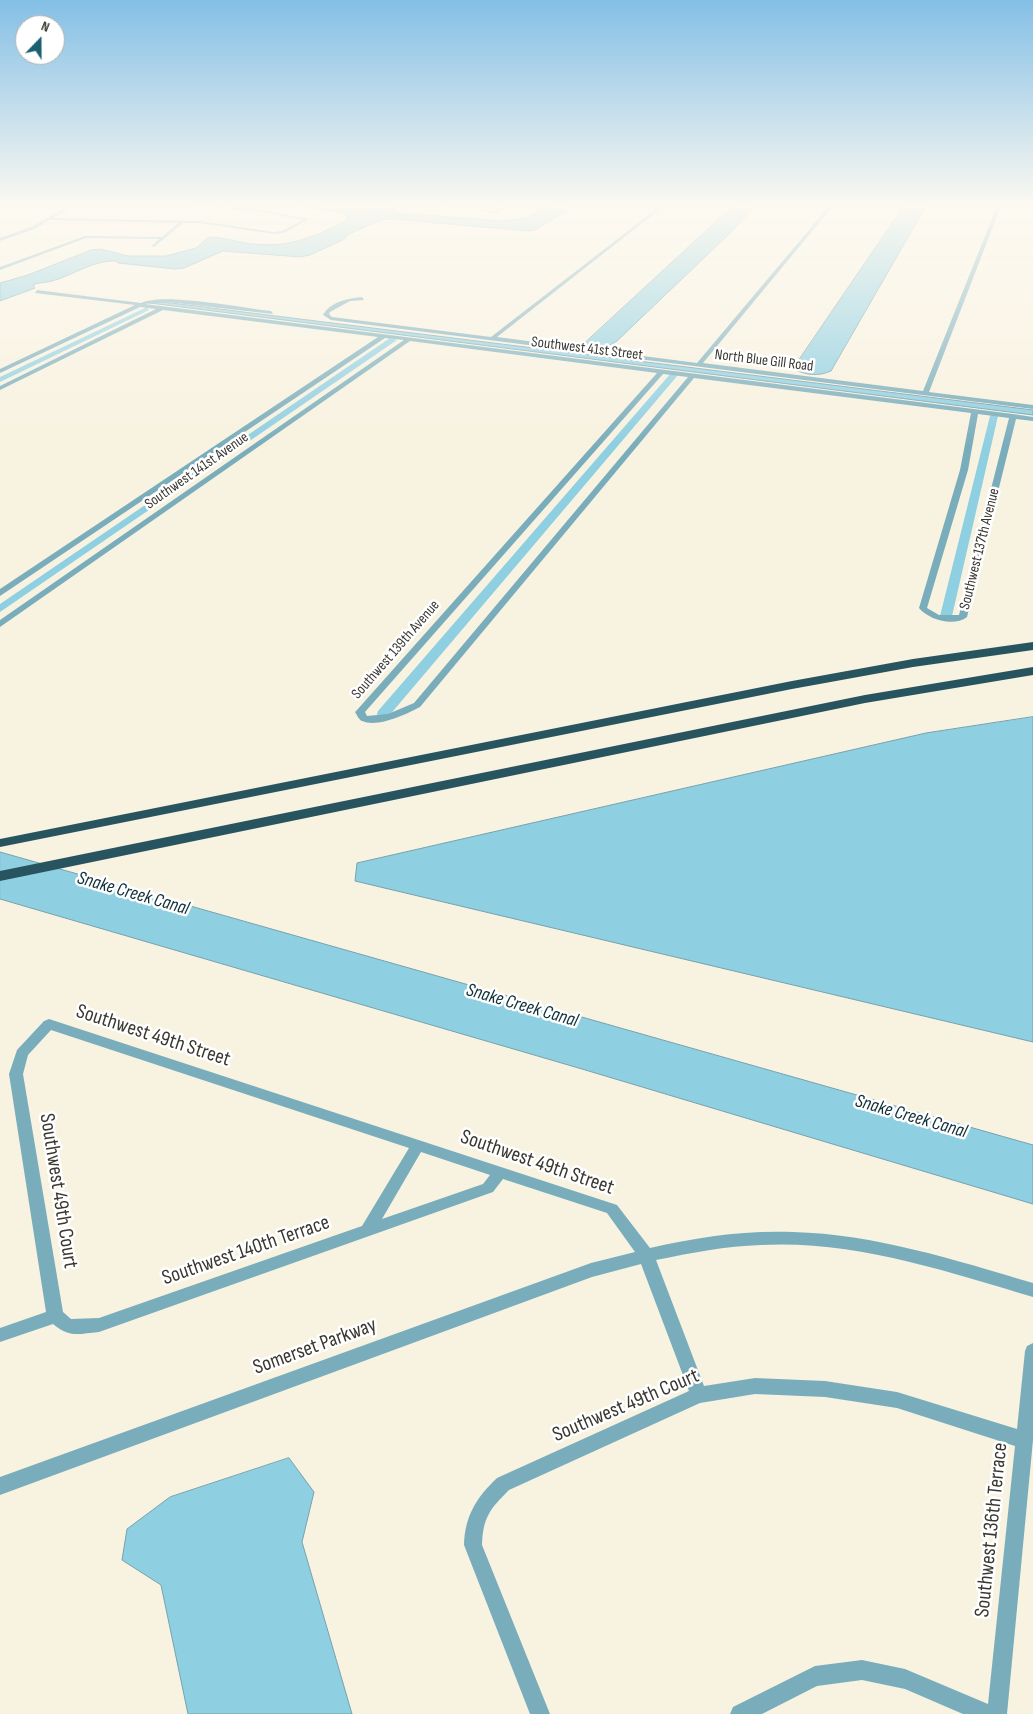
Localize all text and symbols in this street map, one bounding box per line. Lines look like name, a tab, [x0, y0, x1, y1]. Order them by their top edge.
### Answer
north arrow	[15, 15, 65, 65]
text: N	[39, 17, 52, 36]
street label: Southwest 41st Street	[530, 333, 644, 365]
street label: North Blue Gill Road	[714, 346, 814, 376]
street label: Southwest 141st Avenue	[142, 429, 252, 513]
street label: Southwest 137th Avenue	[956, 486, 1004, 612]
street label: Southwest 139th Avenue	[348, 597, 444, 703]
water label: Snake Creek Canal	[74, 867, 192, 921]
water label: Snake Creek Canal	[463, 979, 581, 1033]
street label: Southwest 49th Street	[73, 999, 233, 1073]
water label: Snake Creek Canal	[852, 1090, 970, 1144]
street label: Southwest 49th Court	[33, 1112, 83, 1270]
street label: Southwest 49th Street	[457, 1125, 617, 1201]
street label: Southwest 140th Terrace	[159, 1210, 333, 1292]
street label: Somerset Parkway	[250, 1313, 380, 1381]
street label: Southwest 49th Court	[549, 1364, 703, 1448]
street label: Southwest 136th Terrace	[970, 1441, 1014, 1619]

